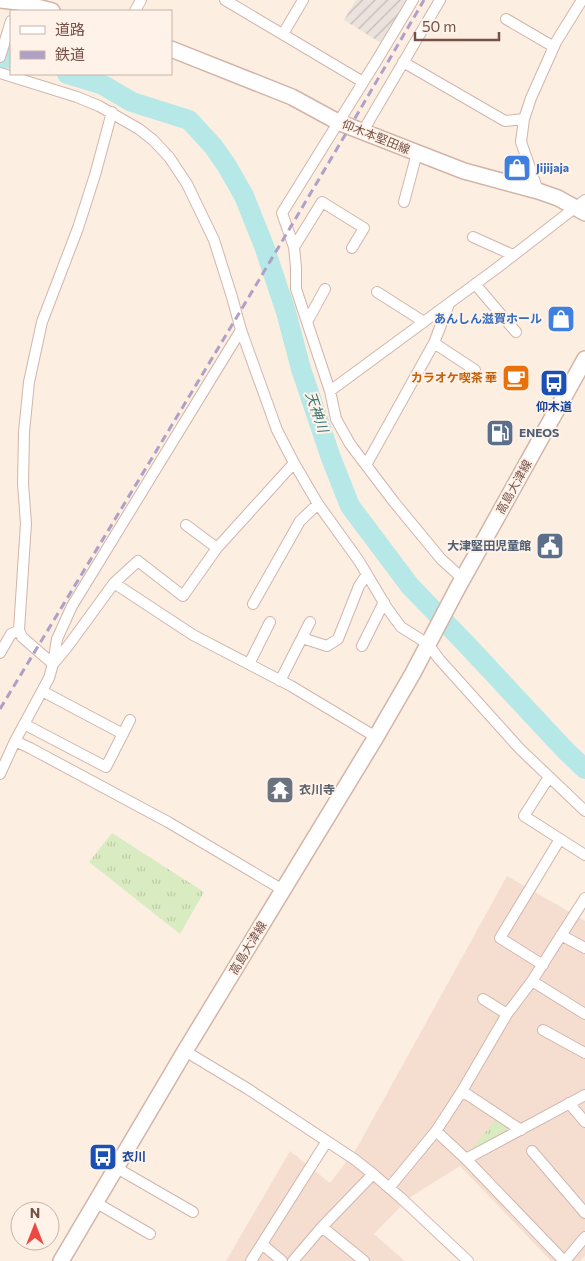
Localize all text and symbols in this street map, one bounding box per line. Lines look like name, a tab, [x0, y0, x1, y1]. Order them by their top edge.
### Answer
legend	[10, 10, 172, 75]
scale bar	[415, 10, 499, 42]
text: 50 m	[422, 17, 456, 35]
text: 道路	[55, 20, 85, 38]
text: 鉄道	[55, 45, 85, 63]
street label: 仰木本堅田線	[340, 116, 412, 156]
shop icon: Jijijaja	[502, 153, 532, 183]
place label: Jijijaja	[536, 160, 569, 175]
shop icon: あんしん滋賀ホール	[546, 304, 576, 334]
place label: あんしん滋賀ホール	[434, 311, 542, 325]
cafe icon: カラオケ喫茶 華	[501, 363, 531, 393]
bus stop icon: 仰木道	[539, 368, 569, 398]
place label: カラオケ喫茶 華	[411, 370, 497, 384]
water label: 天神川	[303, 389, 333, 436]
place label: 仰木道	[536, 399, 572, 413]
fuel station icon: ENEOS	[485, 418, 515, 448]
place label: ENEOS	[519, 425, 559, 439]
street label: 高島大津線	[492, 457, 534, 516]
public building icon: 大津堅田児童館	[535, 531, 565, 561]
place label: 大津堅田児童館	[447, 538, 531, 552]
temple icon: 衣川寺	[265, 775, 295, 805]
place label: 衣川寺	[299, 782, 335, 796]
street label: 高島大津線	[226, 918, 269, 977]
bus stop icon: 衣川	[88, 1142, 118, 1172]
place label: 衣川	[122, 1149, 146, 1163]
north arrow	[10, 1201, 60, 1251]
text: N	[30, 1204, 40, 1221]

